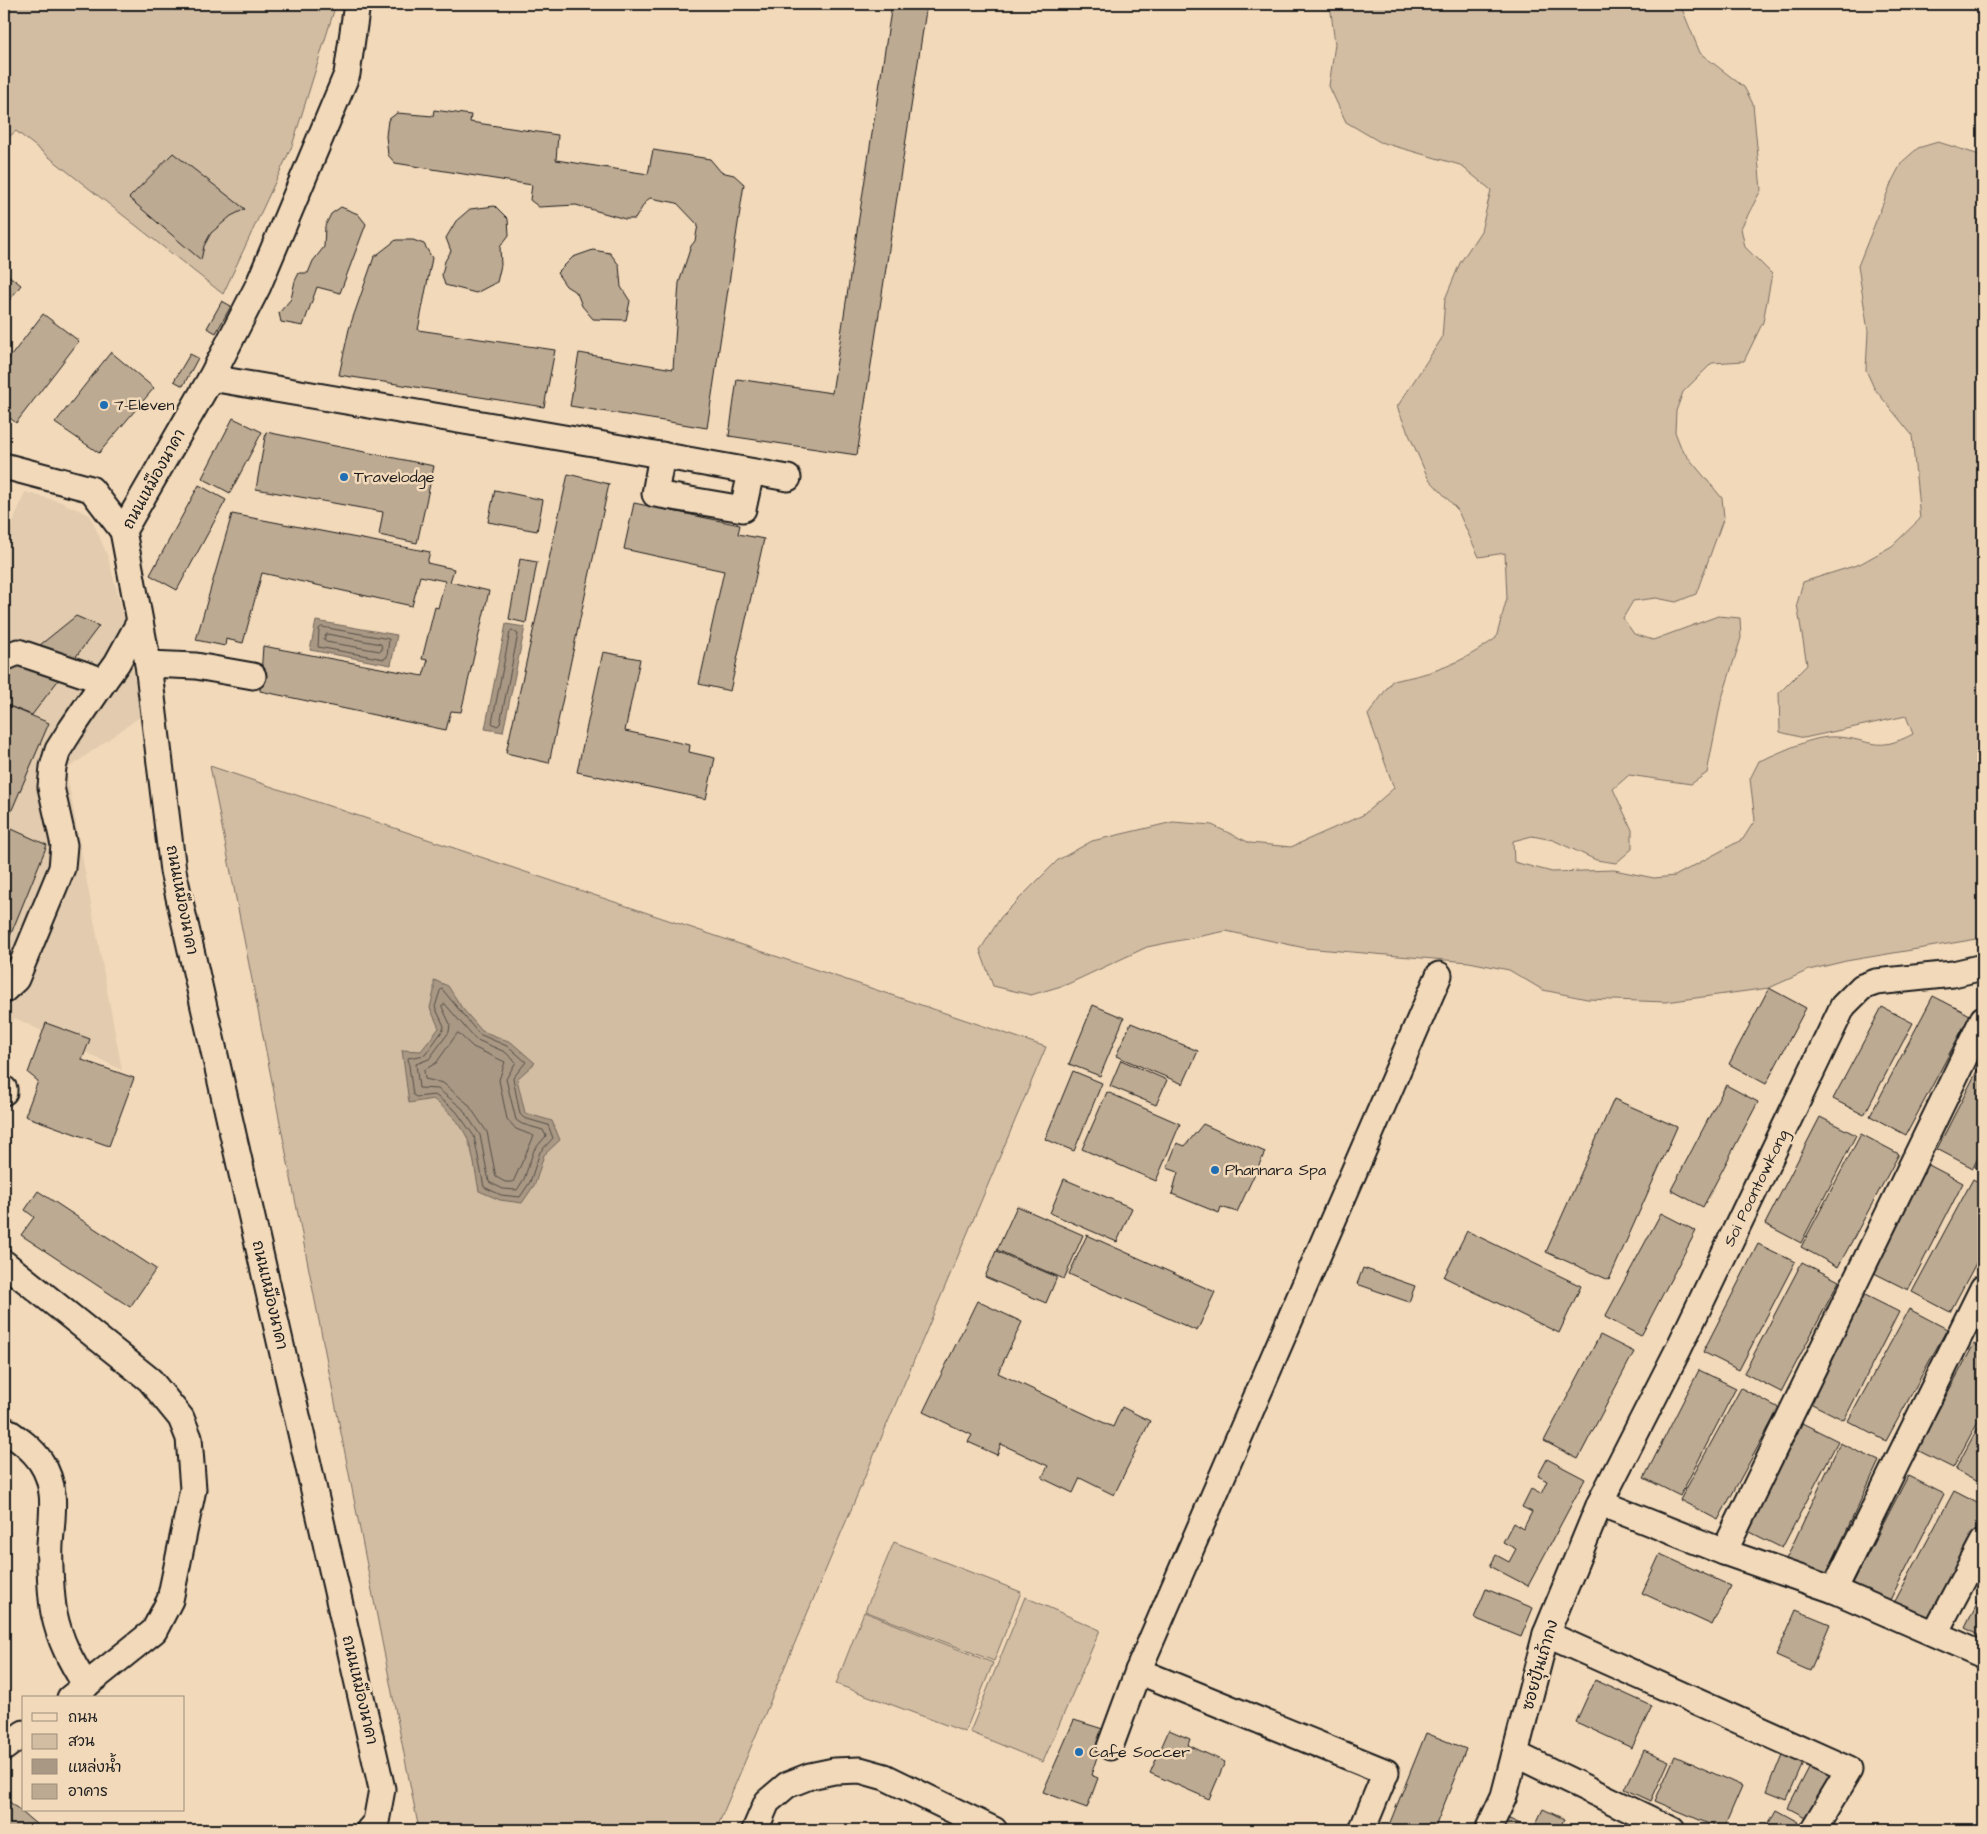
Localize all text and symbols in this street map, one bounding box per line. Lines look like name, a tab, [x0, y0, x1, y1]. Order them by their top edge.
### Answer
place label: 7-Eleven	[114, 394, 174, 416]
marker: 7-Eleven	[98, 399, 110, 411]
street label: ถนนเหมืองนาคา	[116, 424, 191, 533]
place label: Travelodge	[354, 466, 435, 489]
marker: Travelodge	[338, 471, 350, 483]
street label: ถนนเหมืองนาคา	[161, 843, 204, 957]
street label: Soi Poontowkong	[1718, 1126, 1795, 1251]
place label: Phannara Spa	[1225, 1159, 1326, 1181]
marker: Phannara Spa	[1209, 1164, 1221, 1176]
street label: ถนนเหมืองนาคา	[247, 1238, 294, 1352]
street label: ซอยปุ้นเถ้ากง	[1517, 1617, 1564, 1713]
street label: ถนนเหมืองนาคา	[337, 1633, 384, 1747]
legend	[22, 1696, 185, 1812]
text: ถนน	[68, 1707, 97, 1728]
text: สวน	[68, 1731, 95, 1752]
place label: Cafe Soccer	[1089, 1741, 1190, 1763]
marker: Cafe Soccer	[1073, 1746, 1085, 1758]
text: แหล่งน้ำ	[68, 1753, 122, 1778]
text: อาคาร	[68, 1781, 108, 1802]

